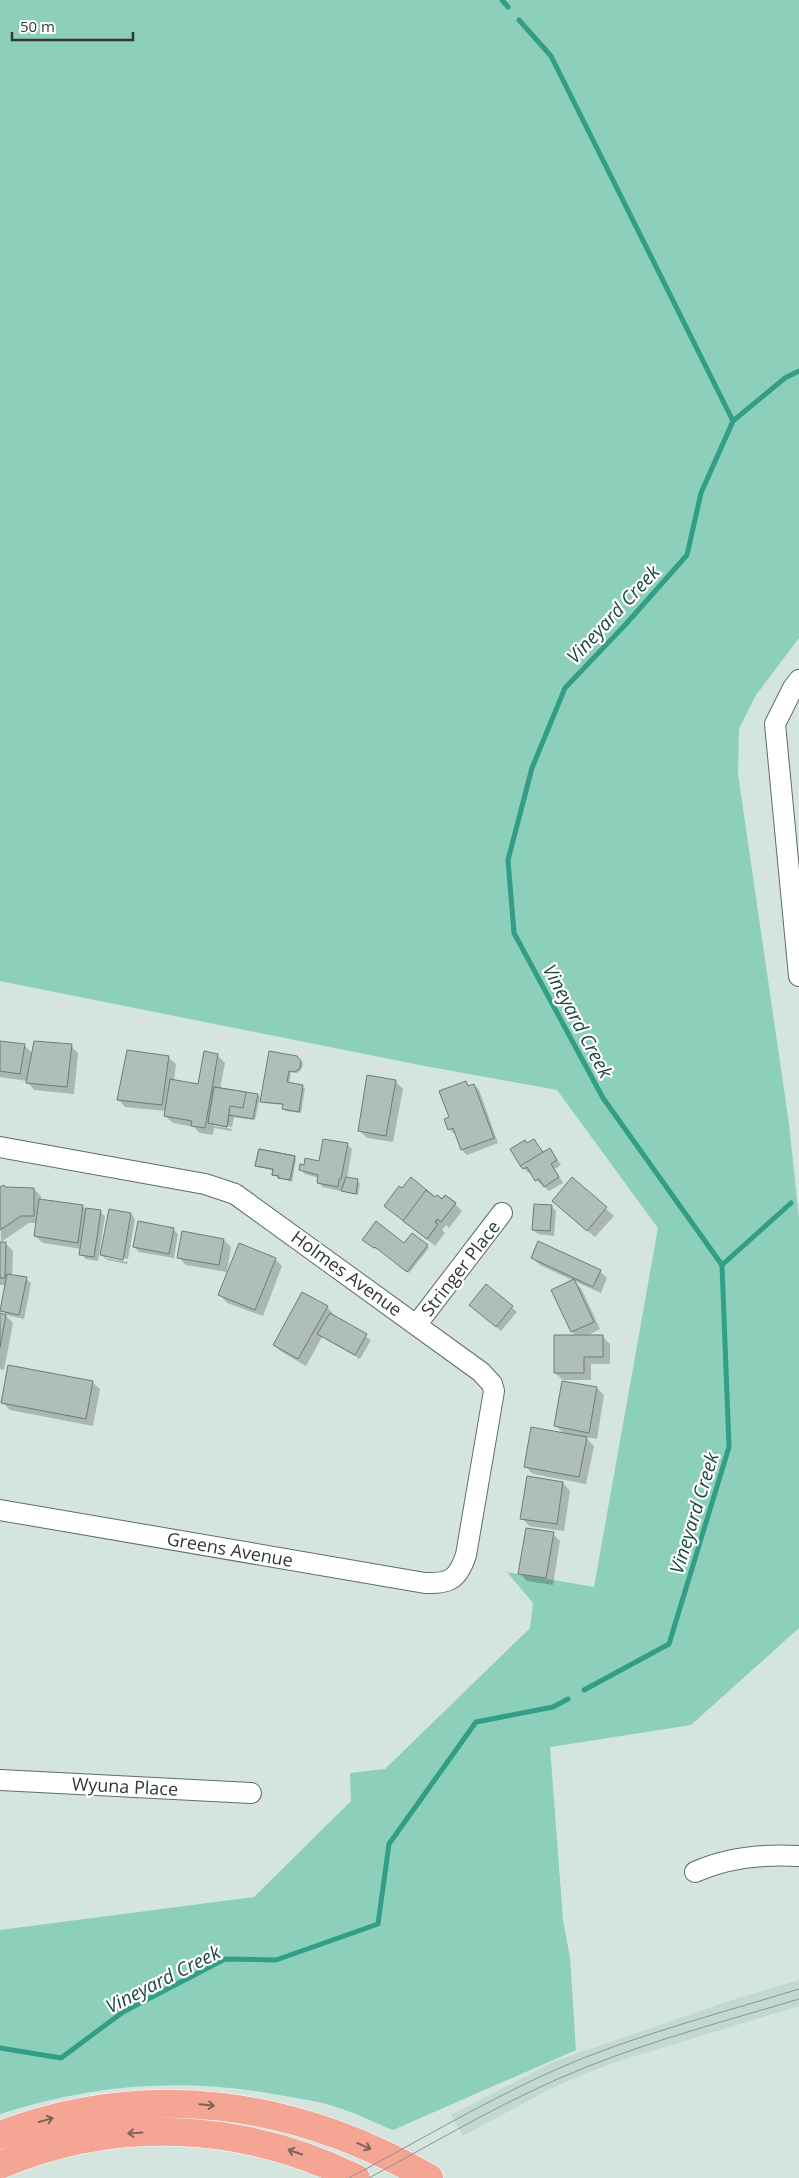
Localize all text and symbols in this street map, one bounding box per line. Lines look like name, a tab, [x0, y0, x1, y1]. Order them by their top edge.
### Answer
scale bar	[12, 10, 134, 42]
text: 50 m	[20, 16, 55, 36]
water label: Vineyard Creek	[561, 559, 666, 669]
water label: Vineyard Creek	[537, 960, 619, 1083]
street label: Stringer Place	[415, 1215, 505, 1321]
street label: Holmes Avenue	[287, 1225, 407, 1321]
water label: Vineyard Creek	[663, 1449, 725, 1577]
street label: Greens Avenue	[165, 1526, 295, 1572]
street label: Wyuna Place	[71, 1771, 179, 1801]
water label: Vineyard Creek	[101, 1939, 225, 2019]
one-way arrow	[199, 2100, 215, 2110]
one-way arrow	[38, 2115, 54, 2125]
one-way arrow	[127, 2128, 143, 2137]
one-way arrow	[356, 2141, 371, 2151]
one-way arrow	[288, 2147, 304, 2156]

